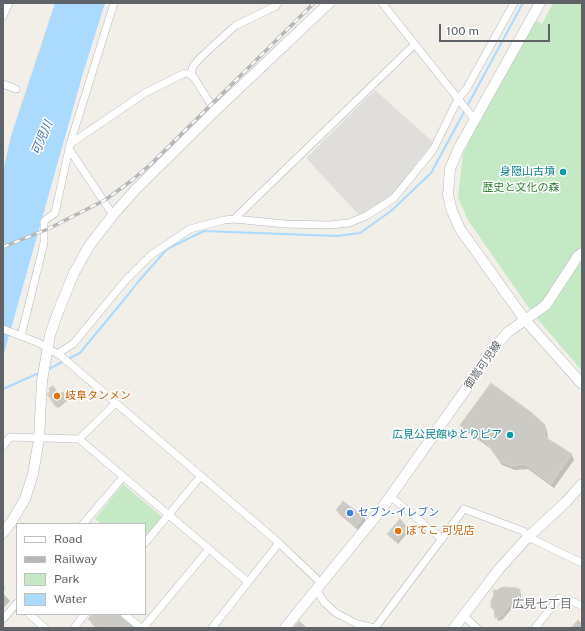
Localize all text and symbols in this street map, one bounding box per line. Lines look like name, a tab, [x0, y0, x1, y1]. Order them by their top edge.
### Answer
scale bar	[441, 16, 552, 42]
text: 100 m	[446, 24, 479, 38]
water label: 可児川	[28, 119, 56, 157]
place label: 身隠山古墳	[500, 165, 555, 179]
marker: 身隠山古墳	[558, 167, 568, 177]
park label: 歴史と文化の森	[483, 181, 559, 195]
street label: 御嵩可児線	[462, 339, 504, 391]
place label: 岐阜タンメン	[65, 389, 131, 403]
marker: 岐阜タンメン	[52, 391, 62, 401]
place label: 広見公民館ゆとりピア	[392, 428, 502, 442]
marker: 広見公民館ゆとりピア	[505, 430, 515, 440]
place label: セブン-イレブン	[358, 506, 439, 520]
marker: セブン-イレブン	[345, 508, 355, 518]
legend	[16, 523, 146, 615]
place label: ぼてこ 可児店	[406, 524, 475, 538]
marker: ぼてこ 可児店	[393, 526, 403, 536]
text: Road	[54, 532, 82, 546]
text: Railway	[54, 552, 97, 566]
text: Park	[54, 572, 80, 586]
text: Water	[54, 592, 87, 606]
district label: 広見七丁目	[512, 597, 572, 611]

